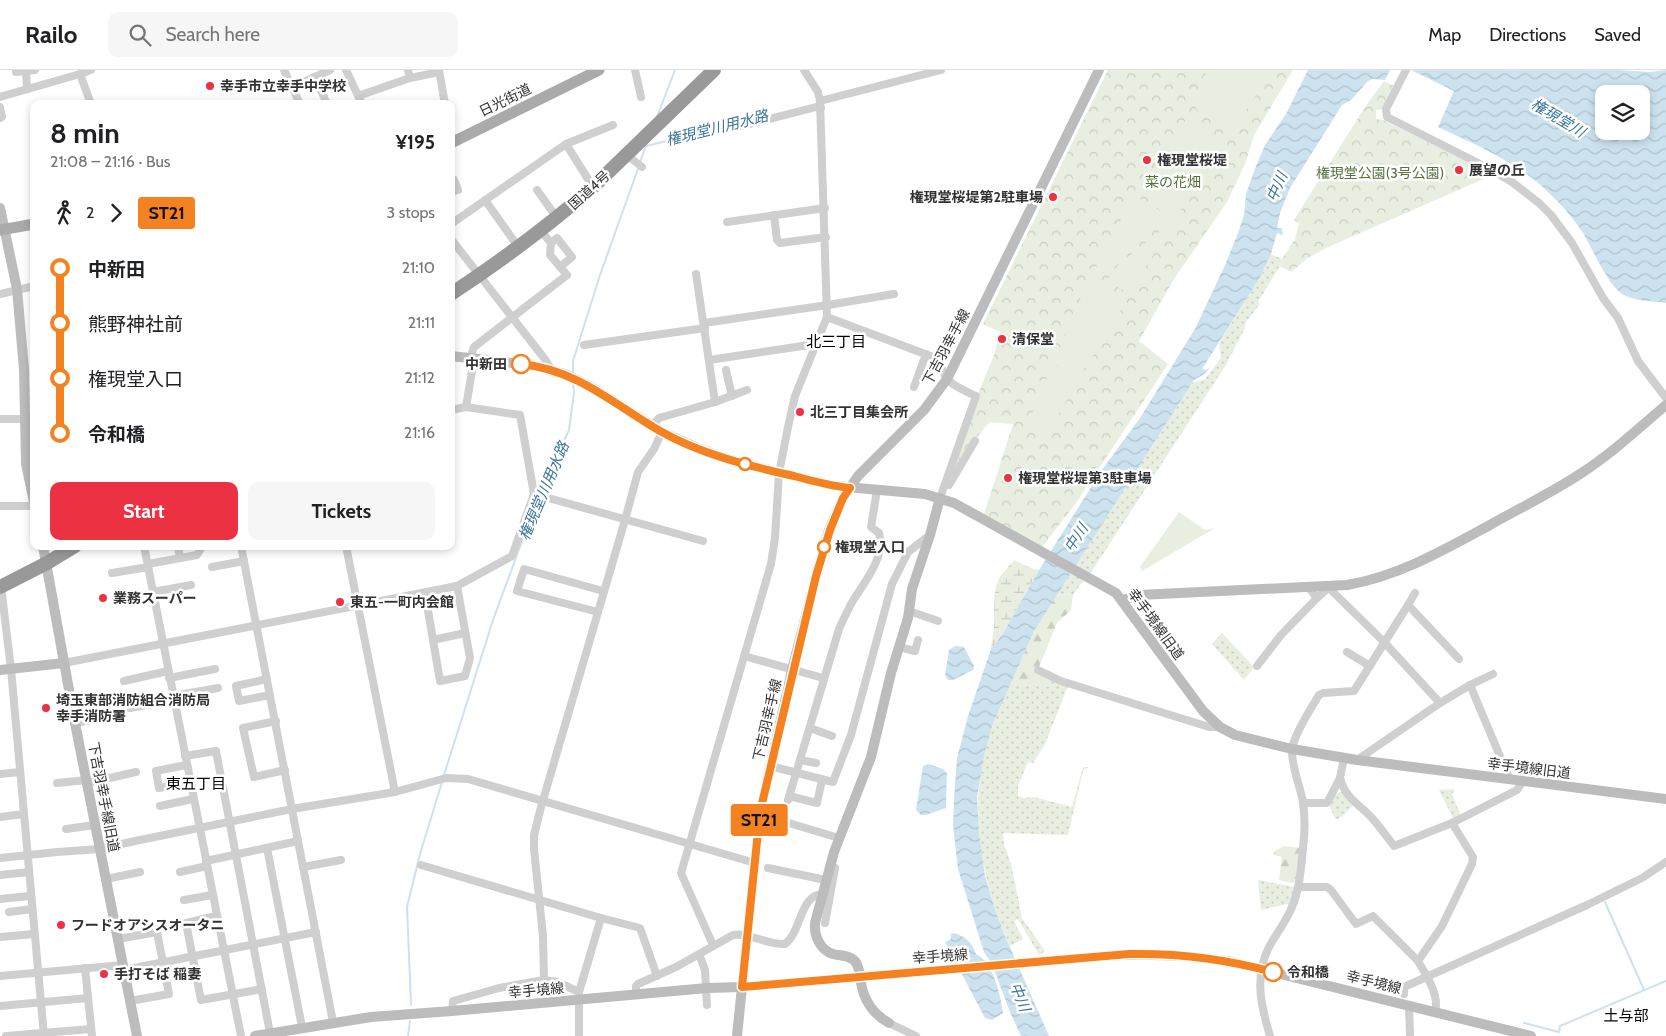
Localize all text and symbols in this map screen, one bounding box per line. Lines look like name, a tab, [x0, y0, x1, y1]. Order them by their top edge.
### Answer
search box	[108, 12, 458, 57]
text: Railo	[25, 20, 78, 49]
icon: search	[126, 21, 154, 49]
text: Search here	[166, 23, 260, 46]
text: Map	[1428, 24, 1461, 46]
text: Directions	[1489, 24, 1566, 46]
text: Saved	[1594, 24, 1641, 46]
place label: 幸手市立幸手中学校	[220, 77, 346, 95]
marker: 幸手市立幸手中学校	[204, 80, 216, 92]
street label: 日光街道	[476, 80, 534, 120]
map controls	[1595, 85, 1650, 140]
button: layers	[1595, 85, 1650, 140]
water label: 権現堂川	[1528, 95, 1590, 142]
water label: 権現堂川用水路	[664, 106, 772, 149]
text: 8 min	[50, 116, 120, 150]
text: ¥195	[396, 131, 435, 154]
place label: 権現堂桜堤	[1157, 151, 1227, 169]
text: 21:08 – 21:16 · Bus	[50, 152, 170, 171]
marker: 権現堂桜堤	[1141, 154, 1153, 166]
place label: 展望の丘	[1469, 161, 1525, 179]
park label: 権現堂公園(3号公園)	[1316, 164, 1444, 182]
marker: 展望の丘	[1453, 164, 1465, 176]
street label: 国道4号	[564, 167, 614, 213]
water label: 中川	[1263, 168, 1292, 204]
park label: 菜の花畑	[1145, 173, 1201, 191]
place label: 権現堂桜堤第2駐車場	[910, 188, 1043, 206]
marker: 権現堂桜堤第2駐車場	[1047, 191, 1059, 203]
icon: walk	[50, 199, 78, 227]
icon: forward	[102, 199, 130, 227]
text: ST21	[148, 202, 185, 224]
text: 2	[86, 203, 94, 222]
text: 3 stops	[386, 203, 435, 222]
text: 中新田	[88, 258, 145, 281]
text: 21:10	[402, 258, 435, 277]
street label: 下吉羽幸手線	[918, 306, 974, 388]
text: 熊野神社前	[88, 313, 183, 336]
text: 21:11	[408, 313, 435, 332]
place label: 清保堂	[1012, 330, 1054, 348]
district label: 北三丁目	[806, 333, 866, 351]
marker: 清保堂	[996, 333, 1008, 345]
marker: 中新田	[511, 354, 531, 374]
place label: 中新田	[465, 355, 507, 373]
text: 権現堂入口	[88, 368, 183, 391]
text: 21:12	[404, 368, 435, 387]
place label: 北三丁目集会所	[810, 403, 908, 421]
marker: 北三丁目集会所	[794, 406, 806, 418]
text: 令和橋	[88, 423, 145, 446]
text: 21:16	[404, 423, 435, 442]
water label: 権現堂川用水路	[515, 437, 574, 543]
unlabelled marker	[738, 457, 752, 471]
place label: 権現堂桜堤第3駐車場	[1018, 469, 1152, 487]
marker: 権現堂桜堤第3駐車場	[1002, 472, 1014, 484]
button: Start	[50, 482, 238, 540]
button: Tickets	[248, 482, 435, 540]
water label: 中川	[1060, 519, 1093, 555]
place label: 権現堂入口	[835, 538, 905, 556]
marker: 権現堂入口	[817, 540, 831, 554]
street label: 幸手境線旧道	[1124, 585, 1188, 663]
place label: 業務スーパー	[113, 589, 197, 607]
marker: 業務スーパー	[97, 592, 109, 604]
place label: 東五-一町内会館	[350, 593, 454, 611]
marker: 東五-一町内会館	[334, 596, 346, 608]
street label: 下吉羽幸手線	[749, 677, 785, 763]
place label: 埼玉東部消防組合消防局 幸手消防署	[56, 691, 210, 725]
marker: 埼玉東部消防組合消防局 幸手消防署	[40, 702, 52, 714]
street label: 下吉羽幸手線旧道	[84, 740, 124, 854]
street label: 幸手境線旧道	[1486, 754, 1572, 782]
district label: 東五丁目	[166, 775, 226, 793]
line badge: ST21	[724, 804, 794, 836]
text: ST21	[741, 809, 777, 831]
place label: フードオアシスオータニ	[71, 916, 224, 934]
marker: フードオアシスオータニ	[55, 919, 67, 931]
street label: 幸手境線	[911, 945, 969, 967]
marker: 令和橋	[1263, 962, 1283, 982]
place label: 令和橋	[1287, 963, 1329, 981]
place label: 手打そば 稲妻	[114, 965, 201, 983]
street label: 幸手境線	[1345, 966, 1403, 998]
marker: 手打そば 稲妻	[98, 968, 110, 980]
street label: 幸手境線	[507, 979, 565, 1001]
water label: 中川	[1006, 980, 1035, 1016]
district label: 土与部	[1603, 1007, 1649, 1025]

